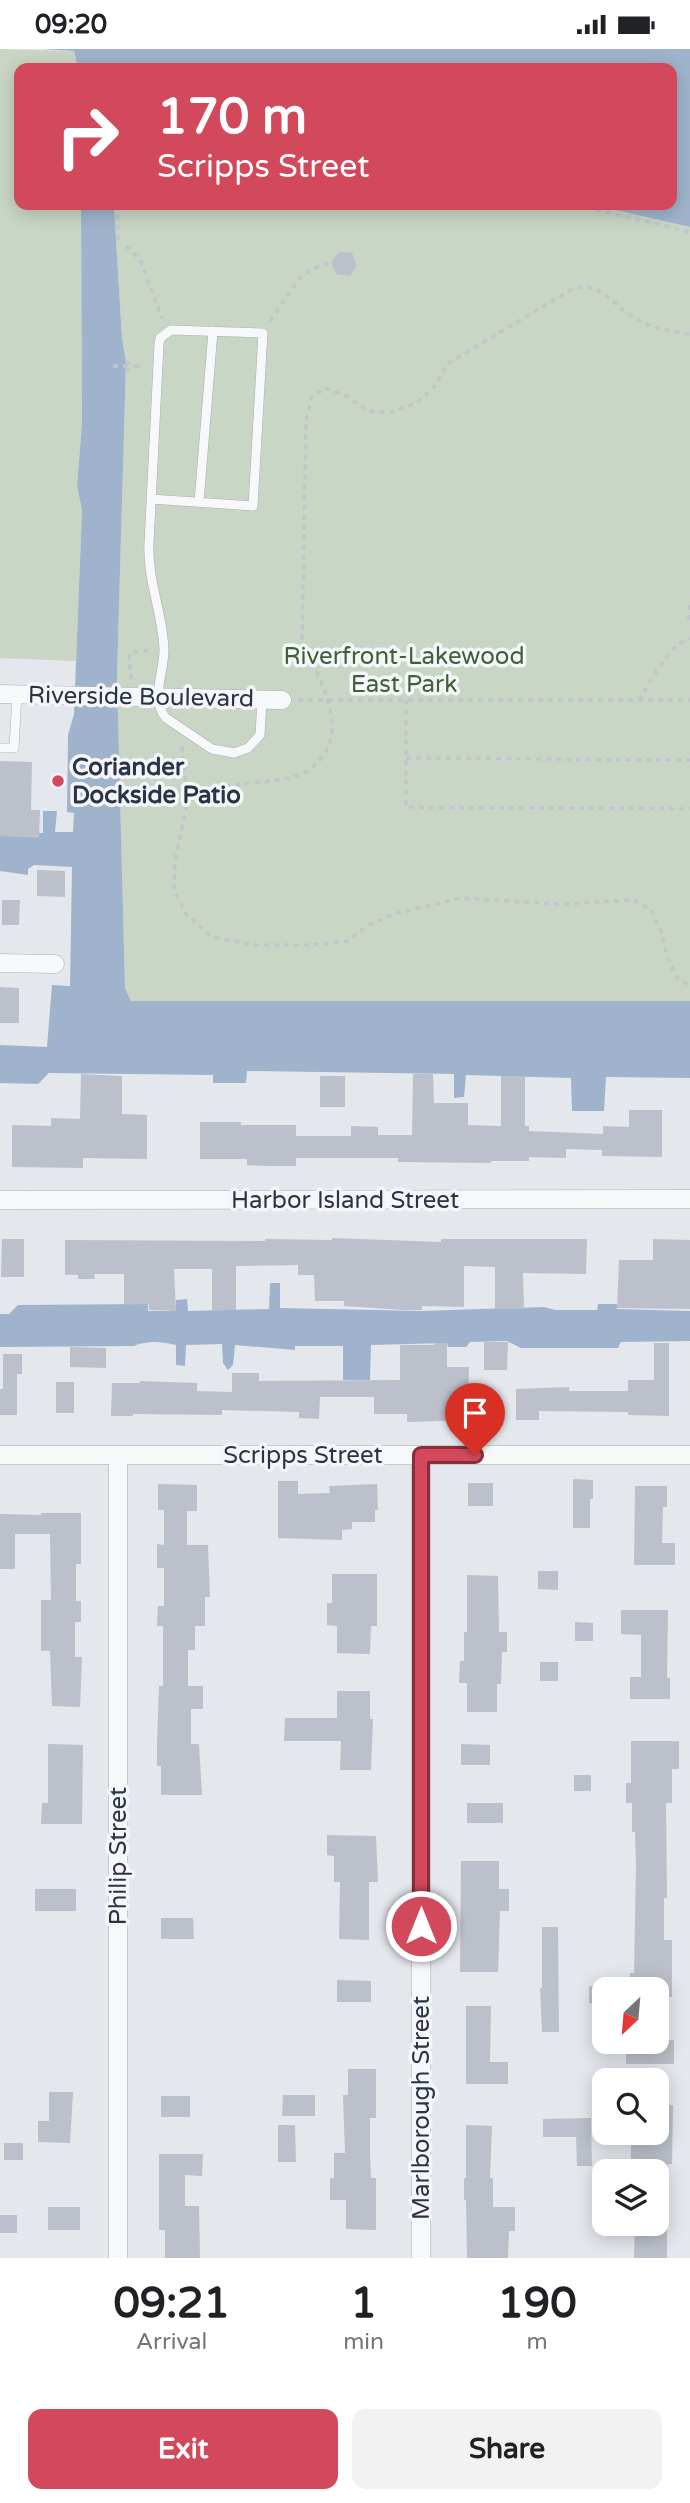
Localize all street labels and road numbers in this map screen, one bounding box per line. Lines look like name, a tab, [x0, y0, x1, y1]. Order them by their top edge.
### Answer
street label: Riverside Boulevard	[28, 681, 254, 713]
street label: Harbor Island Street	[231, 1186, 459, 1215]
street label: Scripps Street	[223, 1441, 383, 1470]
street label: Philip Street	[104, 1787, 133, 1925]
street label: Marlborough Street	[407, 1996, 436, 2220]

